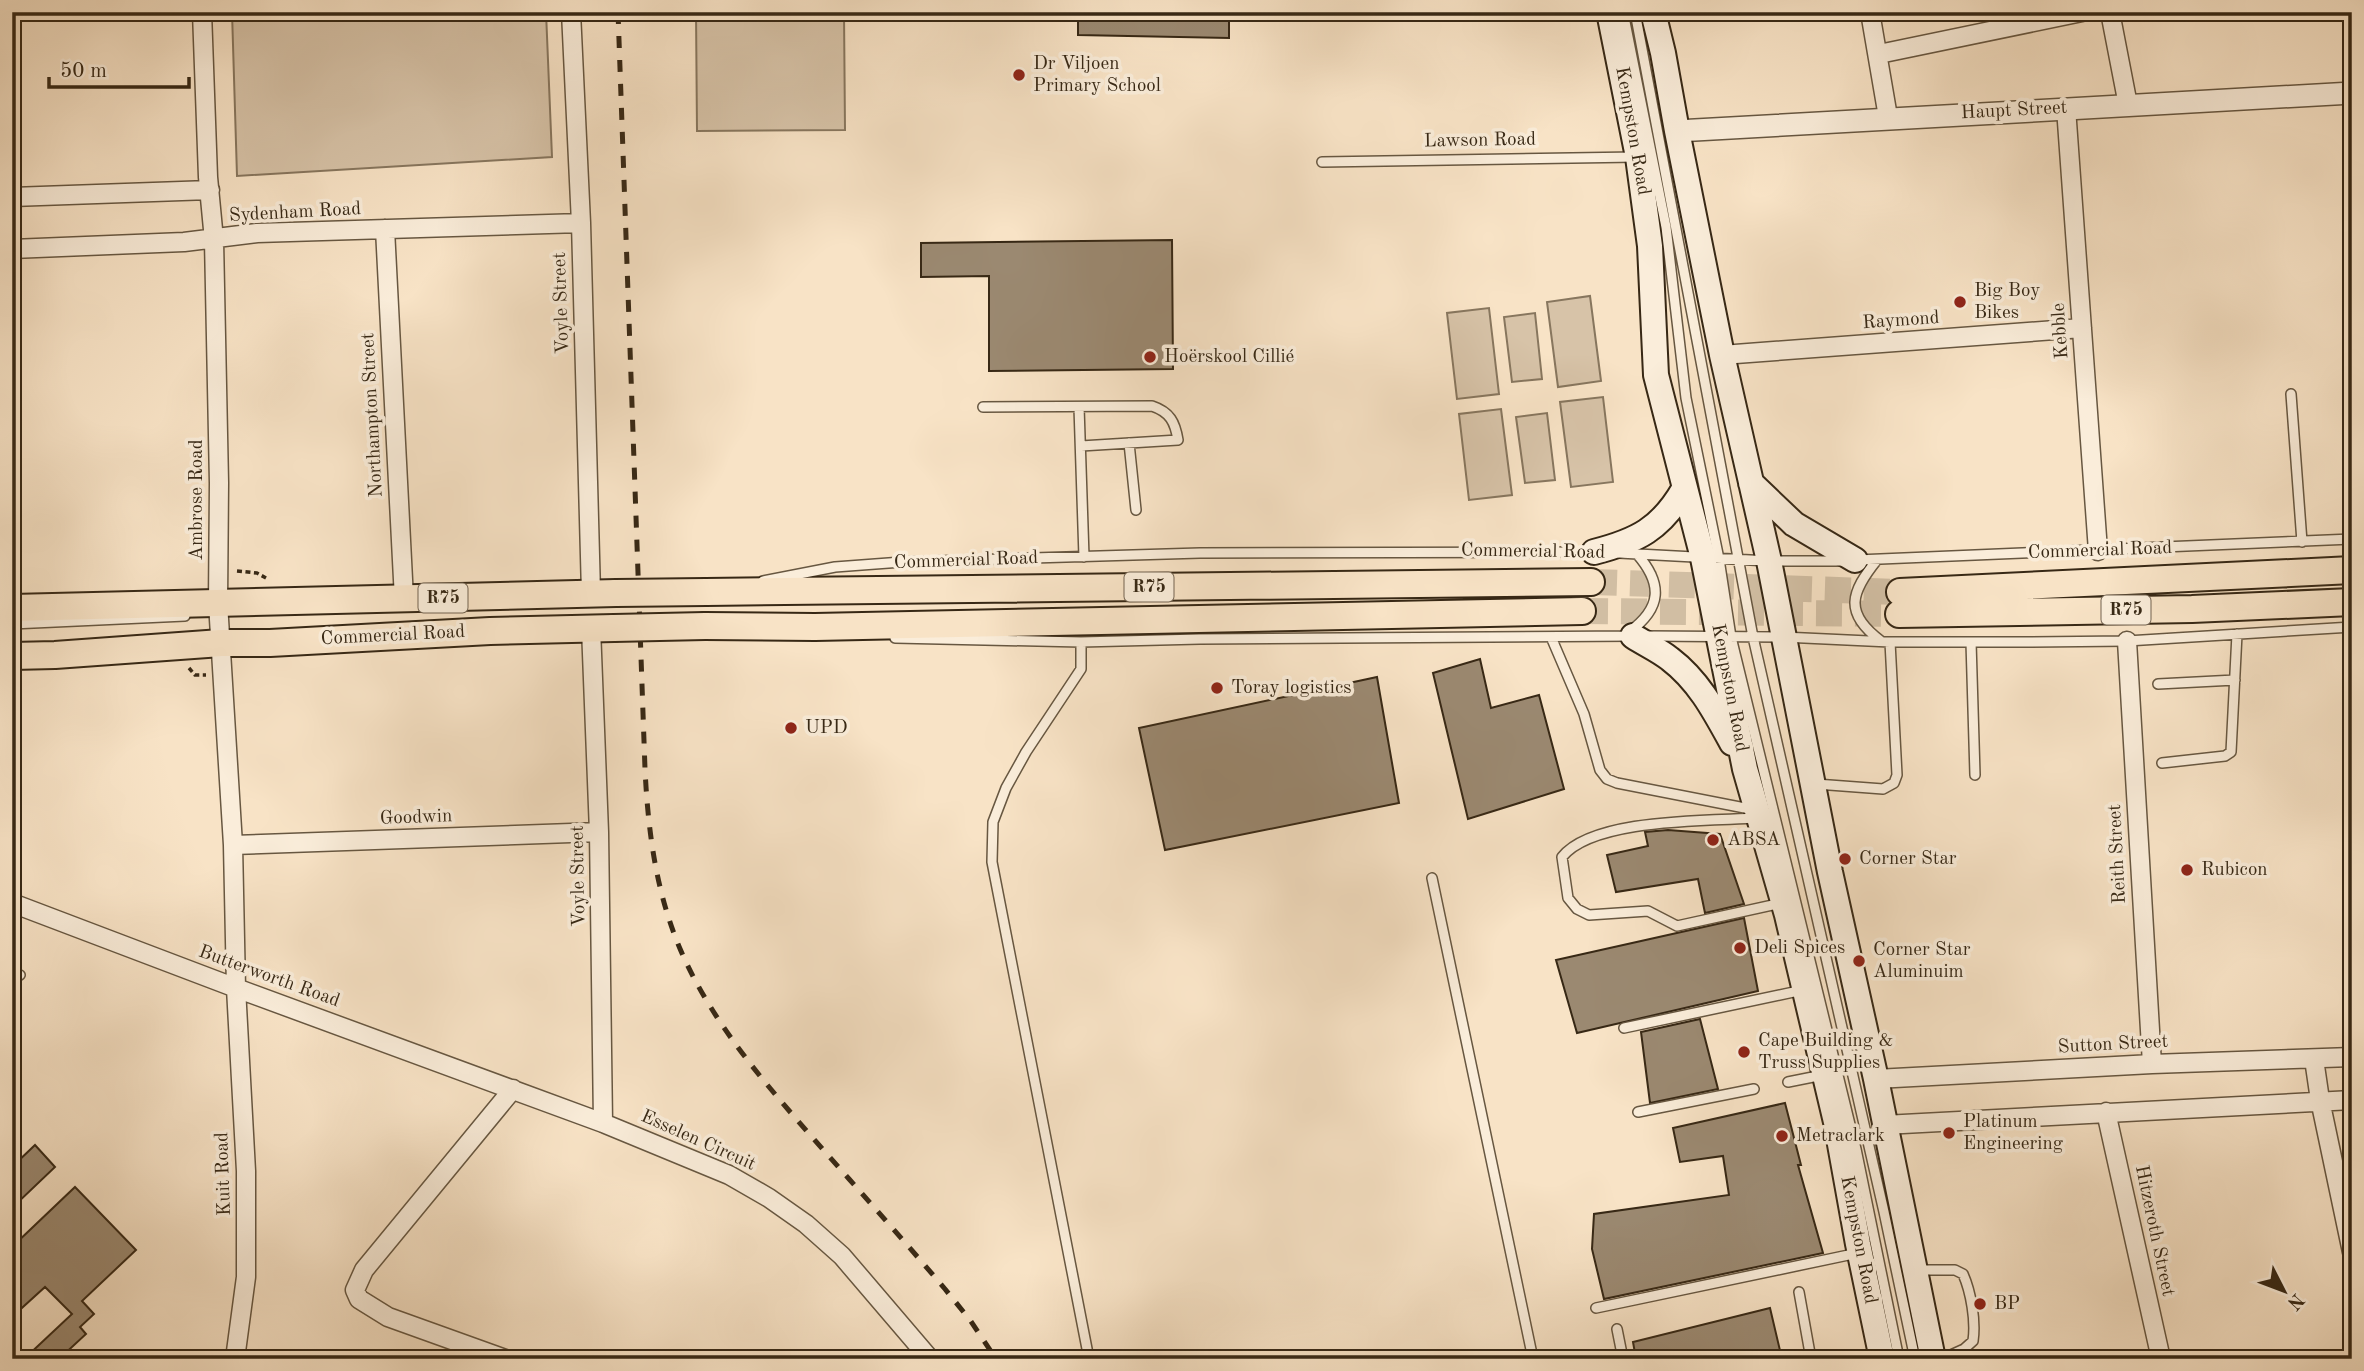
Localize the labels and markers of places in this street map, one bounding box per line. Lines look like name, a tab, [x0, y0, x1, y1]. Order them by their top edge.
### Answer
place label: Dr Viljoen Primary School	[1033, 55, 1161, 96]
marker: Dr Viljoen Primary School	[1011, 67, 1027, 83]
place label: Big Boy Bikes	[1974, 282, 2040, 323]
marker: Big Boy Bikes	[1952, 294, 1968, 310]
place label: Hoërskool Cillié	[1164, 348, 1294, 367]
marker: Hoërskool Cillié	[1142, 349, 1158, 365]
place label: Toray logistics	[1231, 679, 1351, 698]
marker: Toray logistics	[1209, 680, 1225, 696]
place label: UPD	[805, 719, 848, 738]
marker: UPD	[783, 720, 799, 736]
place label: ABSA	[1727, 831, 1781, 850]
marker: ABSA	[1705, 832, 1721, 848]
place label: Corner Star	[1859, 850, 1957, 869]
marker: Corner Star	[1837, 851, 1853, 867]
place label: Rubicon	[2201, 861, 2268, 880]
marker: Rubicon	[2179, 862, 2195, 878]
place label: Deli Spices	[1754, 939, 1845, 958]
marker: Deli Spices	[1732, 940, 1748, 956]
place label: Corner Star Aluminuim	[1873, 941, 1971, 982]
marker: Corner Star Aluminuim	[1851, 953, 1867, 969]
place label: Cape Building & Truss Supplies	[1758, 1032, 1893, 1073]
marker: Cape Building & Truss Supplies	[1736, 1044, 1752, 1060]
place label: Platinum Engineering	[1963, 1113, 2064, 1154]
marker: Platinum Engineering	[1941, 1125, 1957, 1141]
place label: Metraclark	[1796, 1127, 1885, 1146]
marker: Metraclark	[1774, 1128, 1790, 1144]
place label: BP	[1994, 1295, 2020, 1314]
marker: BP	[1972, 1296, 1988, 1312]

